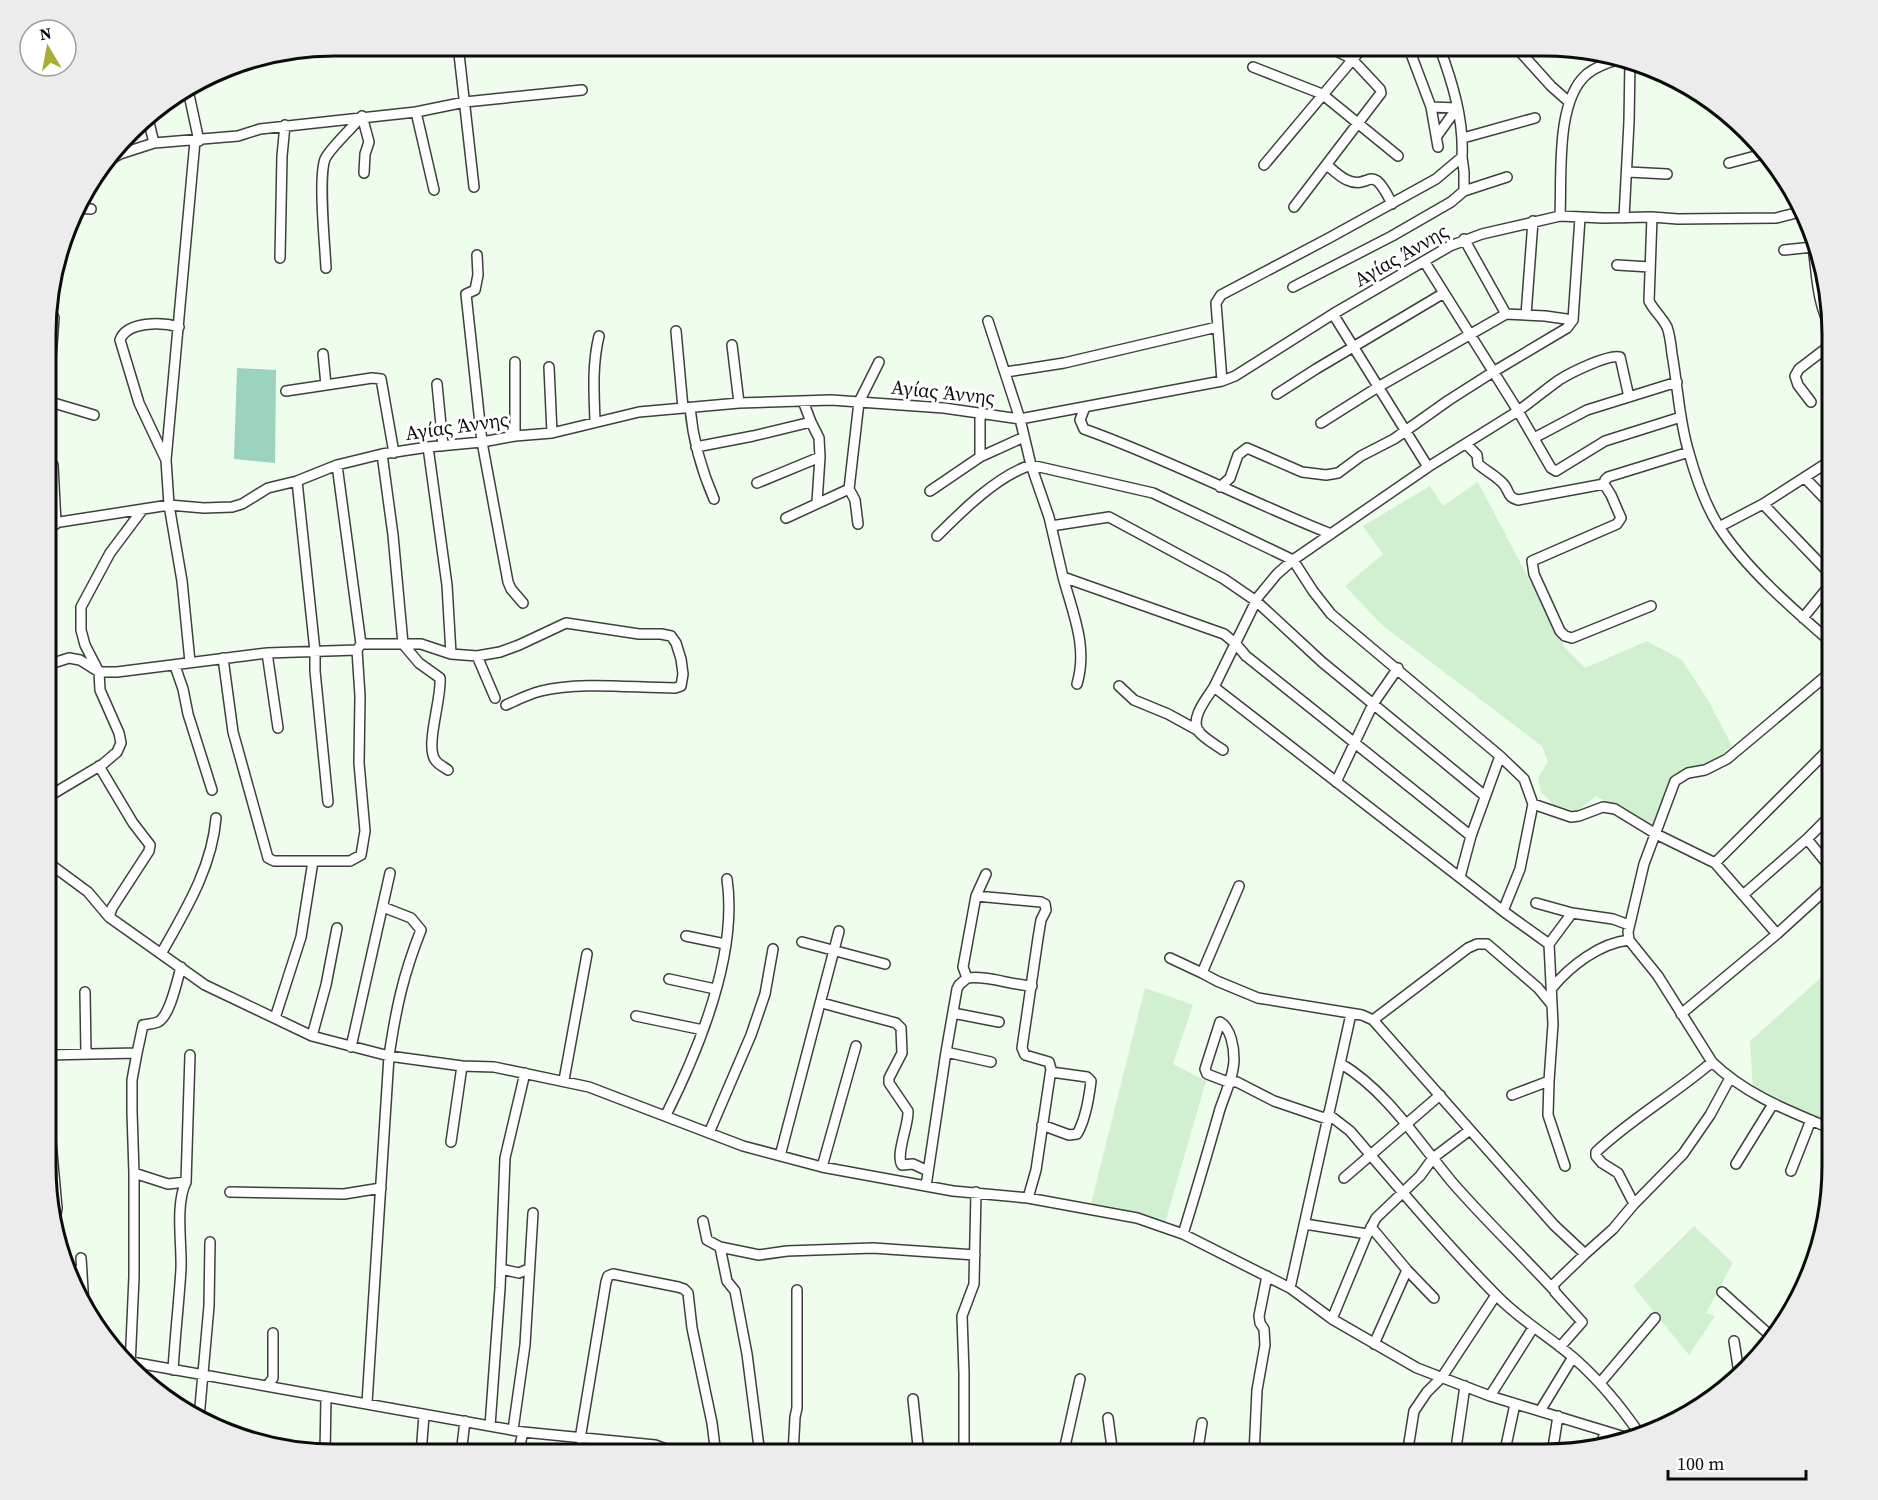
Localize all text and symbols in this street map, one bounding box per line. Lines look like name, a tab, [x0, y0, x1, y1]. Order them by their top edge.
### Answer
north arrow	[18, 18, 78, 78]
text: N	[38, 21, 53, 45]
street label: Αγίας Άννης	[1349, 217, 1453, 293]
street label: Αγίας Άννης	[890, 373, 996, 411]
street label: Αγίας Άννης	[403, 405, 511, 447]
scale bar	[1668, 1443, 1806, 1481]
text: 100 m	[1677, 1451, 1724, 1476]

